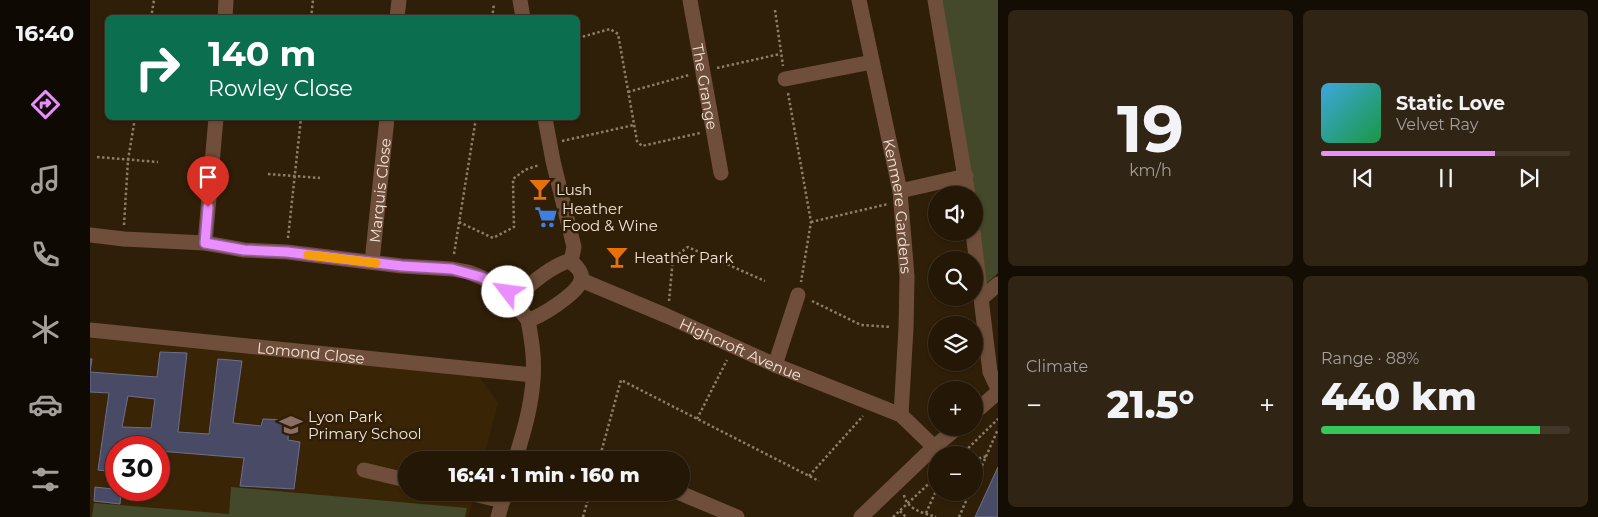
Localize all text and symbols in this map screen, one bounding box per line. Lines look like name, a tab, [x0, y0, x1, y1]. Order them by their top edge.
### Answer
text: 16:40	[16, 20, 74, 47]
text: 140 m	[208, 32, 316, 75]
icon: right	[125, 35, 190, 100]
street label: The Grange	[688, 42, 723, 131]
text: Rowley Close	[208, 75, 353, 102]
icon: directions	[28, 87, 63, 122]
text: 19	[1117, 89, 1184, 168]
text: Static Love	[1396, 92, 1505, 115]
text: Velvet Ray	[1396, 115, 1478, 134]
street label: Marquis Close	[365, 137, 394, 244]
street label: Kenmere Gardens	[879, 137, 916, 274]
pin	[187, 156, 229, 207]
text: km/h	[1129, 161, 1172, 180]
icon: music	[28, 162, 63, 197]
icon: arrive	[194, 163, 222, 191]
icon: previous	[1349, 164, 1377, 192]
icon: pause	[1432, 164, 1460, 192]
icon: next	[1515, 164, 1543, 192]
bar icon: Lush	[527, 176, 553, 202]
place label: Lush	[556, 180, 592, 199]
map controls	[928, 186, 983, 501]
button: sound	[928, 186, 983, 241]
place label: Heather Food & Wine	[562, 199, 658, 235]
supermarket icon: Heather Food & Wine	[533, 204, 559, 230]
icon: phone	[28, 237, 63, 272]
bar icon: Heather Park	[604, 244, 630, 270]
place label: Heather Park	[634, 248, 733, 267]
button: search	[928, 251, 983, 306]
position arrow	[481, 265, 533, 317]
icon: climate	[28, 312, 63, 347]
street label: Highcroft Avenue	[676, 313, 805, 384]
button: layers	[928, 316, 983, 371]
street label: Lomond Close	[256, 338, 366, 367]
text: Range · 88%	[1321, 349, 1419, 368]
text: Climate	[1026, 357, 1088, 376]
text: 440 km	[1321, 373, 1477, 420]
button: +	[928, 381, 983, 436]
text: 21.5°	[1107, 381, 1194, 428]
icon: car	[28, 387, 63, 422]
text: −	[1026, 388, 1042, 422]
text: +	[1259, 388, 1275, 422]
place label: Lyon Park Primary School	[308, 407, 422, 443]
school or university icon: Lyon Park Primary School	[278, 412, 304, 438]
speed limit sign: 30	[105, 436, 170, 501]
button: −	[928, 446, 983, 501]
icon: filters	[28, 462, 63, 497]
text: 16:41 · 1 min · 160 m	[449, 464, 640, 487]

